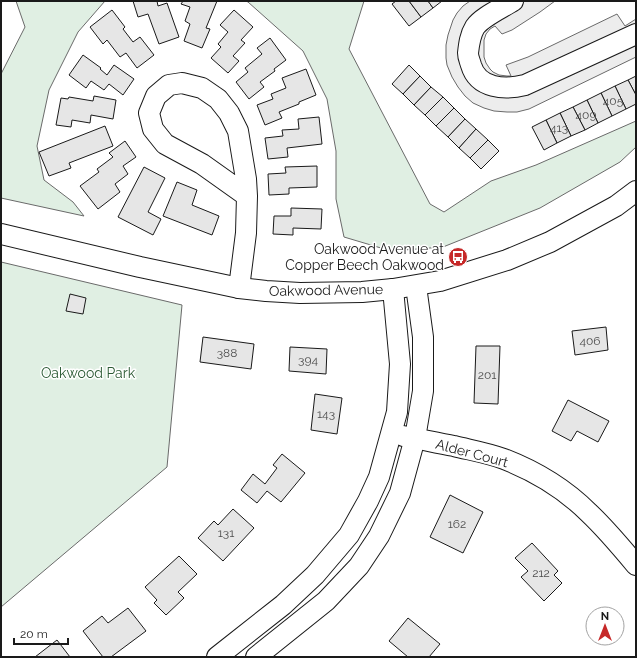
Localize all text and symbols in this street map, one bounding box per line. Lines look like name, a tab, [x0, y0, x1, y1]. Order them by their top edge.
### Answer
house number: 405	[603, 94, 624, 108]
house number: 409	[576, 108, 596, 122]
house number: 413	[550, 121, 568, 135]
place label: Oakwood Avenue at Copper Beech Oakwood	[285, 241, 444, 273]
bus stop icon: Oakwood Avenue at Copper Beech Oakwood	[447, 246, 469, 268]
street label: Oakwood Avenue	[269, 281, 383, 299]
house number: 406	[579, 334, 601, 348]
house number: 388	[217, 346, 237, 360]
house number: 394	[298, 353, 318, 367]
park label: Oakwood Park	[41, 365, 136, 381]
house number: 201	[478, 368, 496, 382]
house number: 143	[317, 407, 335, 421]
street label: Alder Court	[434, 436, 510, 470]
house number: 162	[448, 517, 466, 531]
house number: 131	[218, 526, 234, 540]
house number: 212	[532, 566, 550, 580]
north arrow	[585, 606, 625, 646]
text: N	[601, 610, 609, 623]
scale bar	[14, 620, 68, 646]
text: 20 m	[20, 627, 48, 641]

